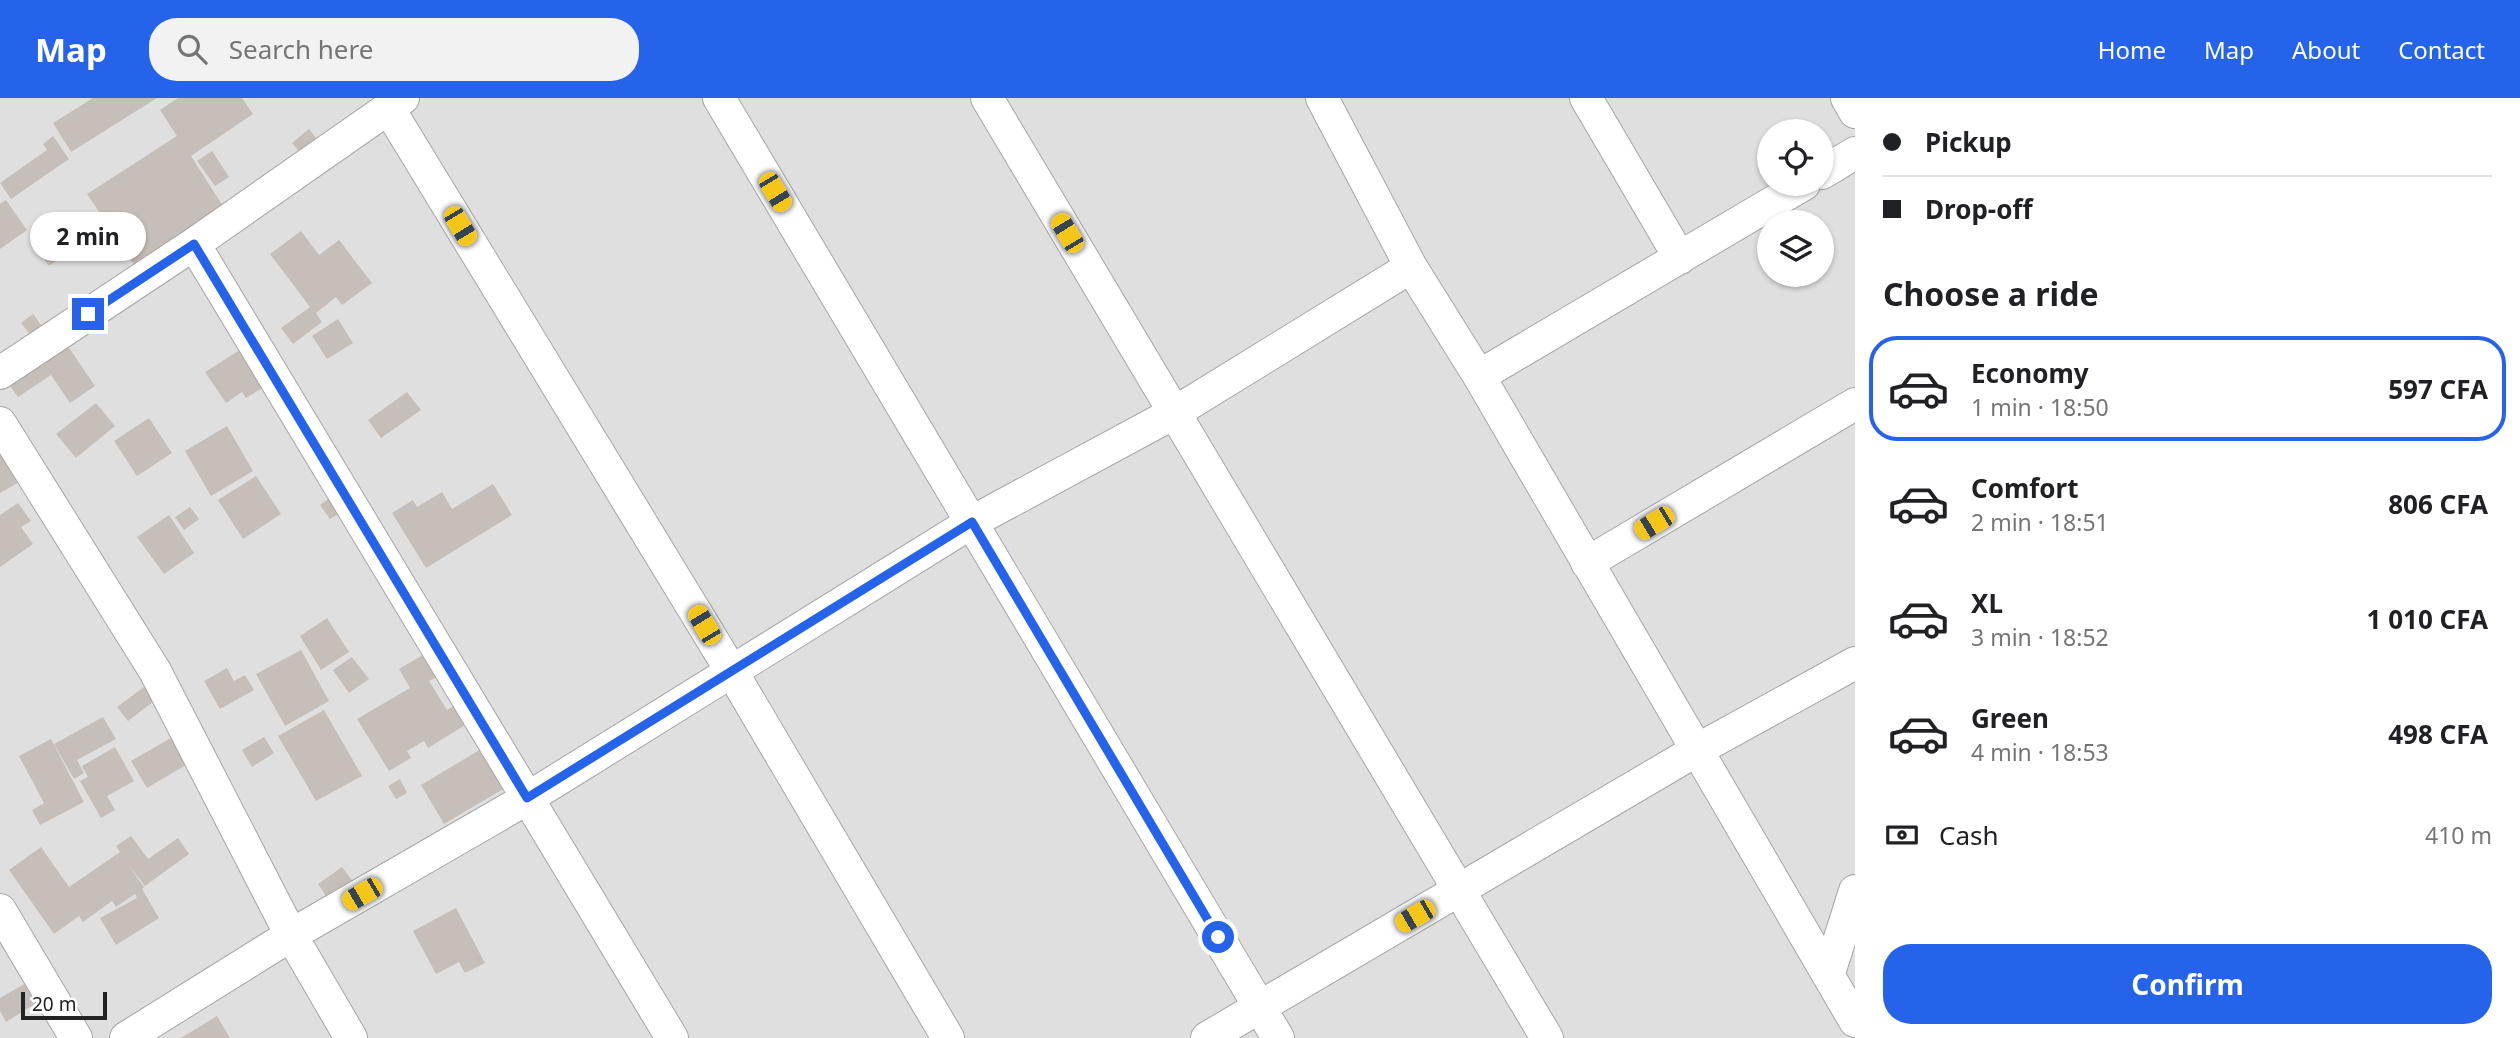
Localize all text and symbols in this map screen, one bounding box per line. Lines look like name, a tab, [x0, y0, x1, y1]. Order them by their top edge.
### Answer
search box	[149, 18, 639, 81]
text: Map	[35, 27, 107, 72]
icon: search	[173, 30, 211, 68]
text: Search here	[229, 31, 373, 67]
text: Home	[2098, 33, 2166, 66]
text: Map	[2204, 33, 2254, 66]
text: About	[2292, 33, 2360, 66]
text: Contact	[2398, 33, 2485, 66]
map controls	[1757, 119, 1834, 287]
button: locate	[1757, 119, 1834, 196]
text: Pickup	[1925, 124, 2012, 160]
car	[756, 169, 795, 215]
text: Drop-off	[1925, 191, 2032, 227]
car	[441, 203, 480, 249]
car	[1048, 210, 1087, 256]
button: layers	[1757, 210, 1834, 287]
callout: 2 min	[30, 212, 146, 262]
text: 2 min	[56, 220, 120, 252]
text: Choose a ride	[1883, 272, 2099, 315]
route end	[72, 298, 104, 330]
text: Economy	[1971, 355, 2089, 391]
icon: car	[1887, 357, 1950, 420]
text: 597 CFA	[2388, 371, 2488, 407]
text: 1 min · 18:50	[1971, 391, 2109, 423]
text: Comfort	[1971, 470, 2079, 506]
icon: car	[1887, 472, 1950, 535]
text: 806 CFA	[2388, 486, 2488, 522]
car	[1631, 503, 1678, 543]
text: 2 min · 18:51	[1971, 506, 2109, 538]
text: XL	[1971, 585, 2003, 621]
icon: car	[1887, 587, 1950, 650]
text: 1 010 CFA	[2367, 601, 2488, 637]
car	[685, 602, 724, 648]
text: 3 min · 18:52	[1971, 621, 2109, 653]
text: Green	[1971, 700, 2049, 736]
icon: car	[1887, 702, 1950, 765]
text: 498 CFA	[2388, 716, 2488, 752]
text: 4 min · 18:53	[1971, 736, 2109, 768]
icon: cash	[1883, 816, 1921, 854]
text: Cash	[1939, 817, 1999, 853]
text: 410 m	[2425, 819, 2492, 851]
car	[339, 874, 386, 914]
car	[1392, 896, 1439, 936]
route start	[1202, 921, 1234, 953]
button: Confirm	[1883, 944, 2492, 1024]
scale bar	[21, 989, 107, 1021]
text: 20 m	[32, 991, 76, 1017]

